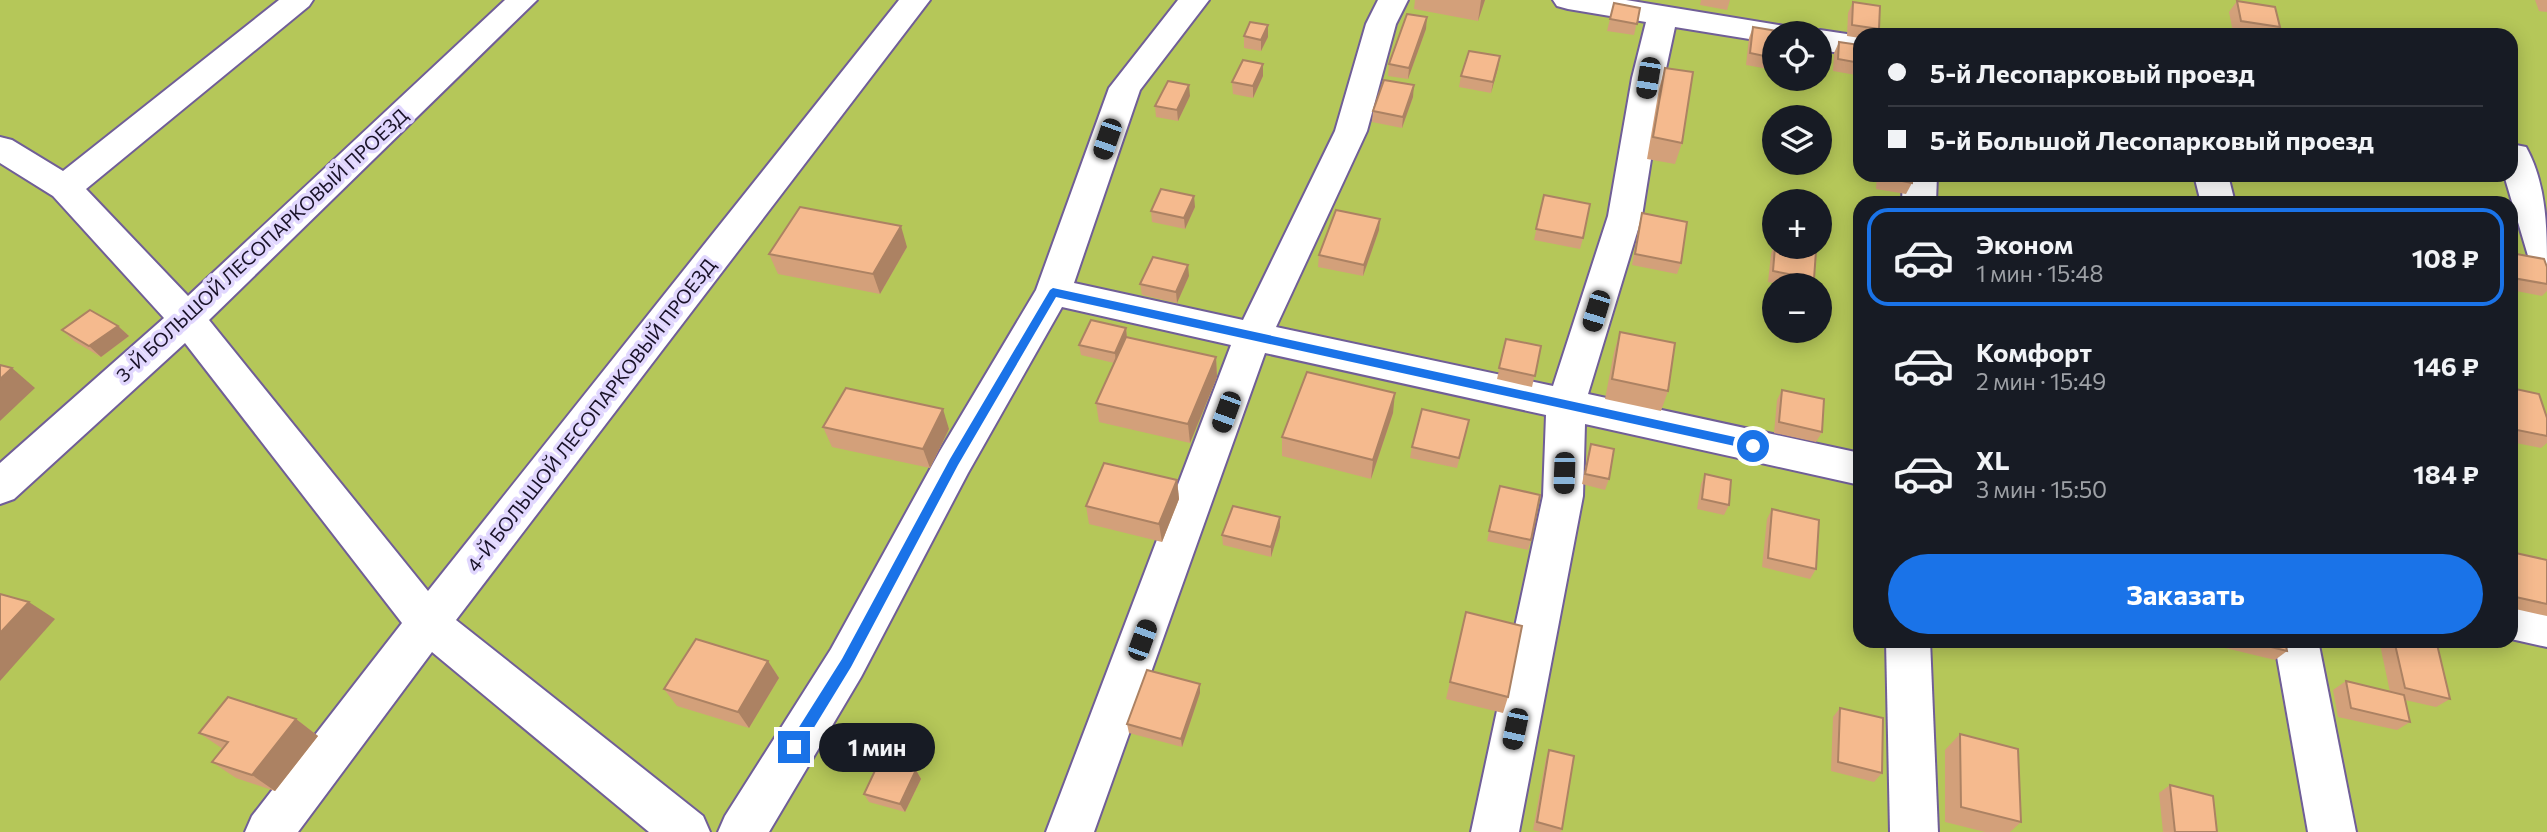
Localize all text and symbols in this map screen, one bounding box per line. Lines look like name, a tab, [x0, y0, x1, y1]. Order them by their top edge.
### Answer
map controls	[1762, 21, 1832, 343]
button: locate	[1762, 21, 1832, 91]
car	[1635, 56, 1662, 100]
text: 5-й Лесопарковый проезд	[1930, 57, 2255, 88]
street label: 3-Й БОЛЬШОЙ ЛЕСОПАРКОВЫЙ ПРОЕЗД	[111, 103, 412, 386]
button: layers	[1762, 105, 1832, 175]
car	[1091, 116, 1124, 162]
text: 5-й Большой Лесопарковый проезд	[1930, 124, 2374, 155]
button: +	[1762, 189, 1832, 259]
icon: car	[1892, 226, 1955, 289]
text: Эконом	[1976, 228, 2073, 259]
text: 108 ₽	[2412, 242, 2479, 273]
street label: 4-Й БОЛЬШОЙ ЛЕСОПАРКОВЫЙ ПРОЕЗД	[461, 254, 720, 576]
text: 1 мин · 15:48	[1976, 259, 2103, 287]
button: −	[1762, 273, 1832, 343]
car	[1580, 288, 1613, 334]
icon: car	[1892, 334, 1955, 397]
text: Комфорт	[1976, 336, 2092, 367]
text: 146 ₽	[2413, 350, 2479, 381]
text: 2 мин · 15:49	[1976, 367, 2106, 395]
car	[1209, 389, 1244, 435]
route start	[1737, 430, 1769, 462]
icon: car	[1892, 442, 1955, 505]
text: XL	[1976, 444, 2010, 475]
car	[1553, 452, 1576, 494]
text: 184 ₽	[2413, 458, 2479, 489]
text: 3 мин · 15:50	[1976, 475, 2107, 503]
button: Заказать	[1888, 554, 2483, 634]
car	[1125, 617, 1160, 663]
car	[1501, 706, 1530, 752]
callout: 1 мин	[818, 722, 934, 772]
route end	[778, 731, 810, 763]
text: 1 мин	[848, 733, 906, 761]

